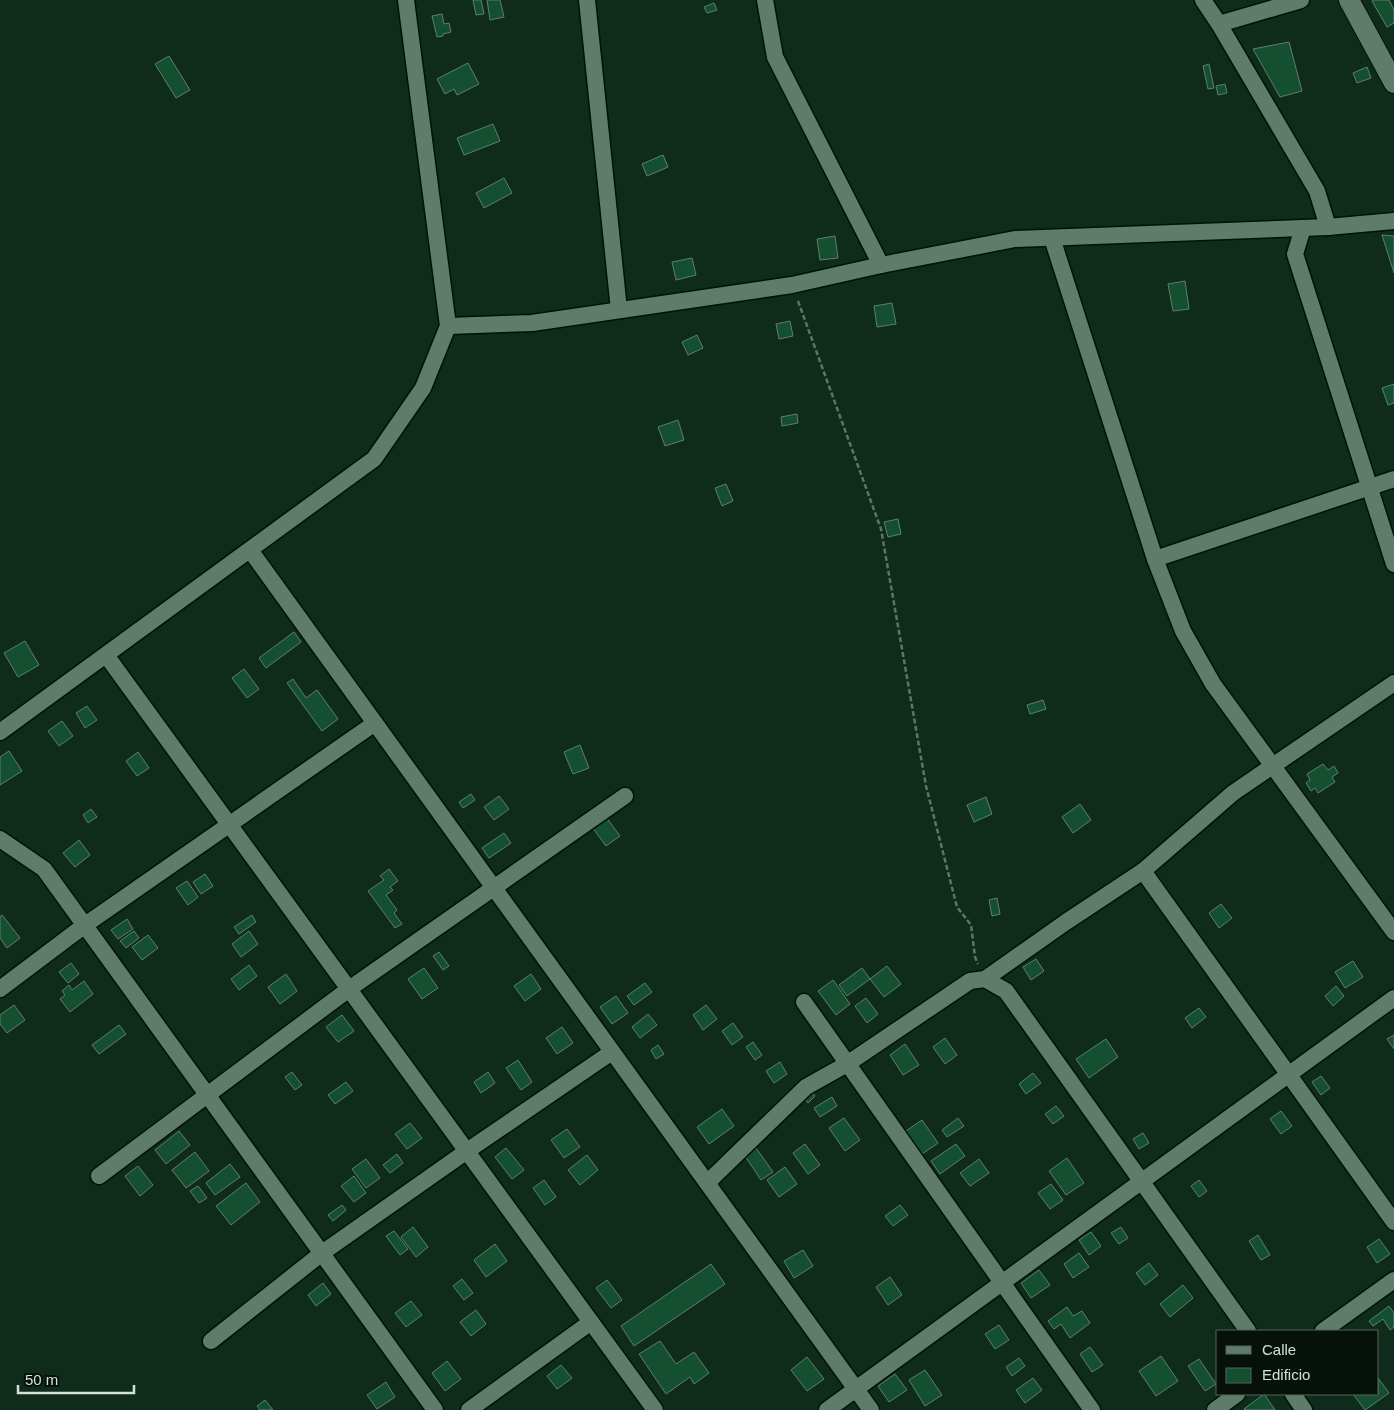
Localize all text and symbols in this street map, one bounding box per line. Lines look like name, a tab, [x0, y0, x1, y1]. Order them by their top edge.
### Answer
legend	[1216, 1330, 1379, 1395]
text: Calle	[1262, 1341, 1296, 1358]
scale bar	[18, 1362, 134, 1394]
text: Edificio	[1262, 1366, 1310, 1383]
text: 50 m	[25, 1371, 58, 1388]

